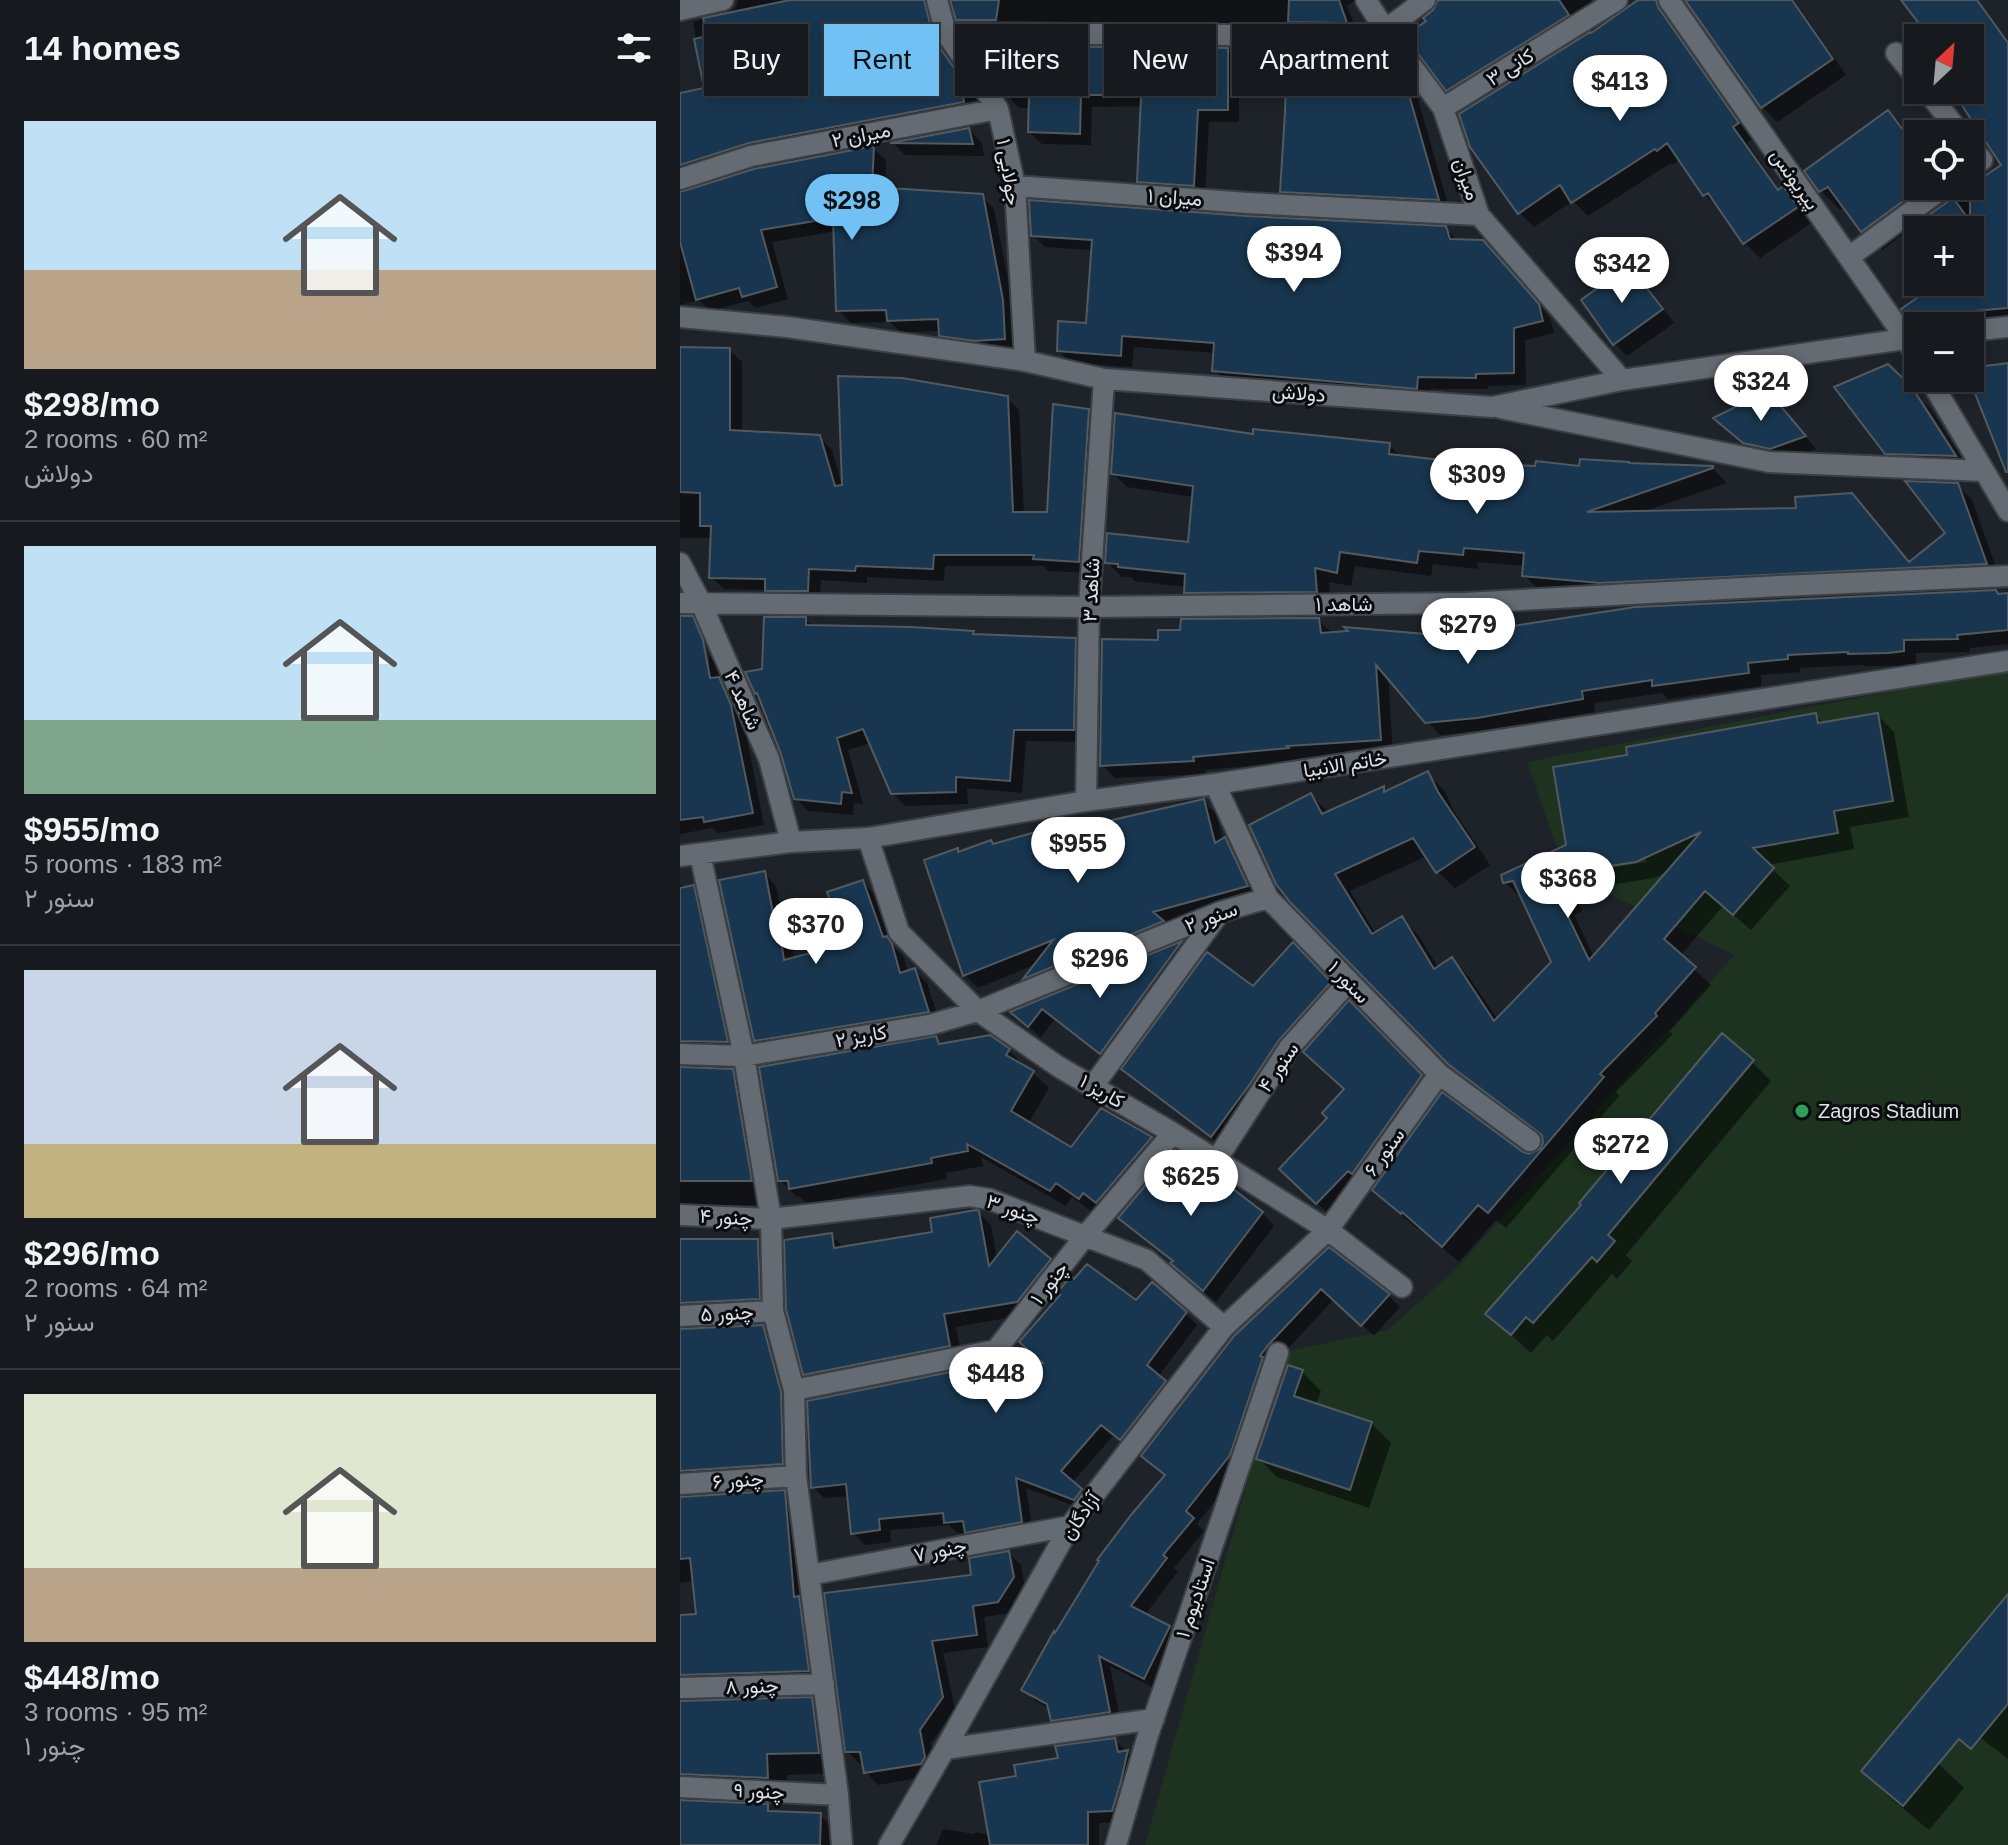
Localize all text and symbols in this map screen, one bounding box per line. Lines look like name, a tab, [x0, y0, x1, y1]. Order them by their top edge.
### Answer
chip: Buy	[704, 24, 808, 96]
chip: Rent	[824, 24, 939, 96]
chip: Filters	[955, 24, 1088, 96]
chip: New	[1104, 24, 1216, 96]
chip: Apartment	[1232, 24, 1417, 96]
north arrow	[1904, 24, 1984, 104]
map controls	[1904, 24, 1984, 392]
icon: filters	[612, 26, 656, 70]
text: 14 homes	[24, 29, 181, 67]
street label: کانی ۳	[1482, 44, 1538, 91]
pin: $413	[1573, 55, 1667, 123]
text: $413	[1591, 66, 1649, 96]
street label: میران ۲	[830, 119, 893, 153]
button: locate	[1904, 120, 1984, 200]
street label: جولایی ۱	[991, 137, 1025, 207]
street label: پیریونس	[1764, 144, 1824, 215]
street label: میران	[1448, 155, 1484, 204]
icon: home	[268, 173, 412, 317]
pin: $298	[805, 174, 899, 242]
street label: میران ۱	[1147, 184, 1203, 212]
text: $298	[823, 185, 881, 215]
button: +	[1904, 216, 1984, 296]
pin: $394	[1247, 226, 1341, 294]
text: $394	[1265, 237, 1323, 267]
pin: $342	[1575, 237, 1669, 305]
text: $342	[1593, 248, 1651, 278]
button: −	[1904, 312, 1984, 392]
pin: $324	[1714, 355, 1808, 423]
text: $324	[1732, 366, 1790, 396]
street label: دولاش	[1271, 380, 1326, 408]
text: $298/mo	[24, 385, 160, 423]
text: 2 rooms · 60 m²	[24, 424, 208, 454]
pin: $309	[1430, 448, 1524, 516]
text: دولاش	[24, 458, 94, 488]
text: $309	[1448, 459, 1506, 489]
street label: شاهد ۳	[1078, 557, 1104, 623]
street label: شاهد ۱	[1316, 593, 1372, 615]
icon: home	[268, 598, 412, 742]
pin: $279	[1421, 598, 1515, 666]
text: $279	[1439, 609, 1497, 639]
street label: شاهد ۴	[720, 667, 766, 733]
street label: خاتم الانبیا	[1302, 747, 1389, 783]
text: $955/mo	[24, 810, 160, 848]
pin: $955	[1031, 817, 1125, 885]
text: $955	[1049, 828, 1107, 858]
text: 5 rooms · 183 m²	[24, 849, 222, 879]
pin: $368	[1521, 852, 1615, 920]
text: $368	[1539, 863, 1597, 893]
text: سنور ۲	[24, 883, 95, 913]
street label: سنور ۲	[1182, 897, 1241, 938]
pin: $370	[769, 898, 863, 966]
text: $370	[787, 909, 845, 939]
pin: $296	[1053, 932, 1147, 1000]
text: $296	[1071, 943, 1129, 973]
street label: سنور ۱	[1322, 957, 1374, 1009]
street label: کاریز ۲	[834, 1021, 889, 1053]
icon: home	[268, 1022, 412, 1166]
street label: سنور ۴	[1253, 1038, 1304, 1097]
street label: کاریز ۱	[1075, 1070, 1128, 1114]
place label: Zagros Stadium	[1818, 1100, 1959, 1122]
marker: Zagros Stadium	[1793, 1102, 1811, 1120]
pin: $272	[1574, 1118, 1668, 1186]
street label: سنور ۶	[1359, 1124, 1410, 1181]
text: $272	[1592, 1129, 1650, 1159]
pin: $625	[1144, 1150, 1238, 1218]
text: $625	[1162, 1161, 1220, 1191]
street label: چنور ۳	[983, 1190, 1042, 1231]
street label: چنور ۴	[699, 1205, 753, 1232]
text: $296/mo	[24, 1234, 160, 1272]
street label: چنور ۱	[1026, 1258, 1075, 1310]
text: 2 rooms · 64 m²	[24, 1273, 208, 1303]
street label: چنور ۵	[700, 1301, 754, 1328]
text: سنور ۲	[24, 1307, 95, 1337]
pin: $448	[949, 1347, 1043, 1415]
text: $448	[967, 1358, 1025, 1388]
icon: home	[268, 1446, 412, 1590]
street label: چنور ۶	[712, 1467, 765, 1496]
street label: آزادگان	[1056, 1487, 1106, 1545]
street label: چنور ۷	[912, 1534, 969, 1569]
street label: استادیوم ۱	[1171, 1556, 1221, 1641]
text: $448/mo	[24, 1658, 160, 1696]
street label: چنور ۸	[725, 1674, 779, 1701]
text: 3 rooms · 95 m²	[24, 1697, 208, 1727]
text: چنور ۱	[24, 1731, 85, 1761]
street label: چنور ۹	[733, 1779, 785, 1806]

